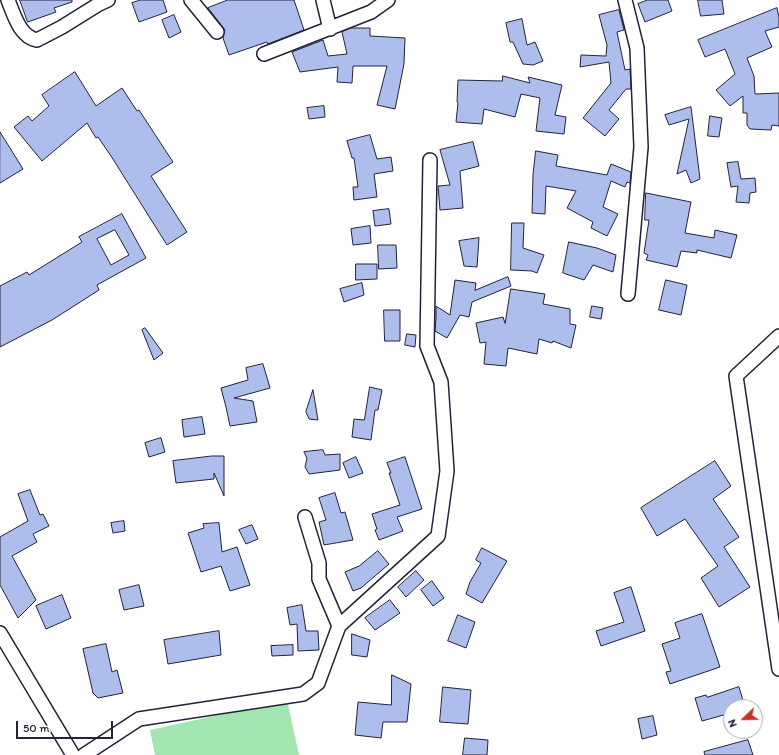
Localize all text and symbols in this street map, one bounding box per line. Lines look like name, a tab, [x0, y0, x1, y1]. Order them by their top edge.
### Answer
north arrow	[723, 699, 763, 739]
scale bar	[18, 713, 115, 739]
text: N	[725, 717, 740, 729]
text: 50 m	[23, 721, 49, 735]

